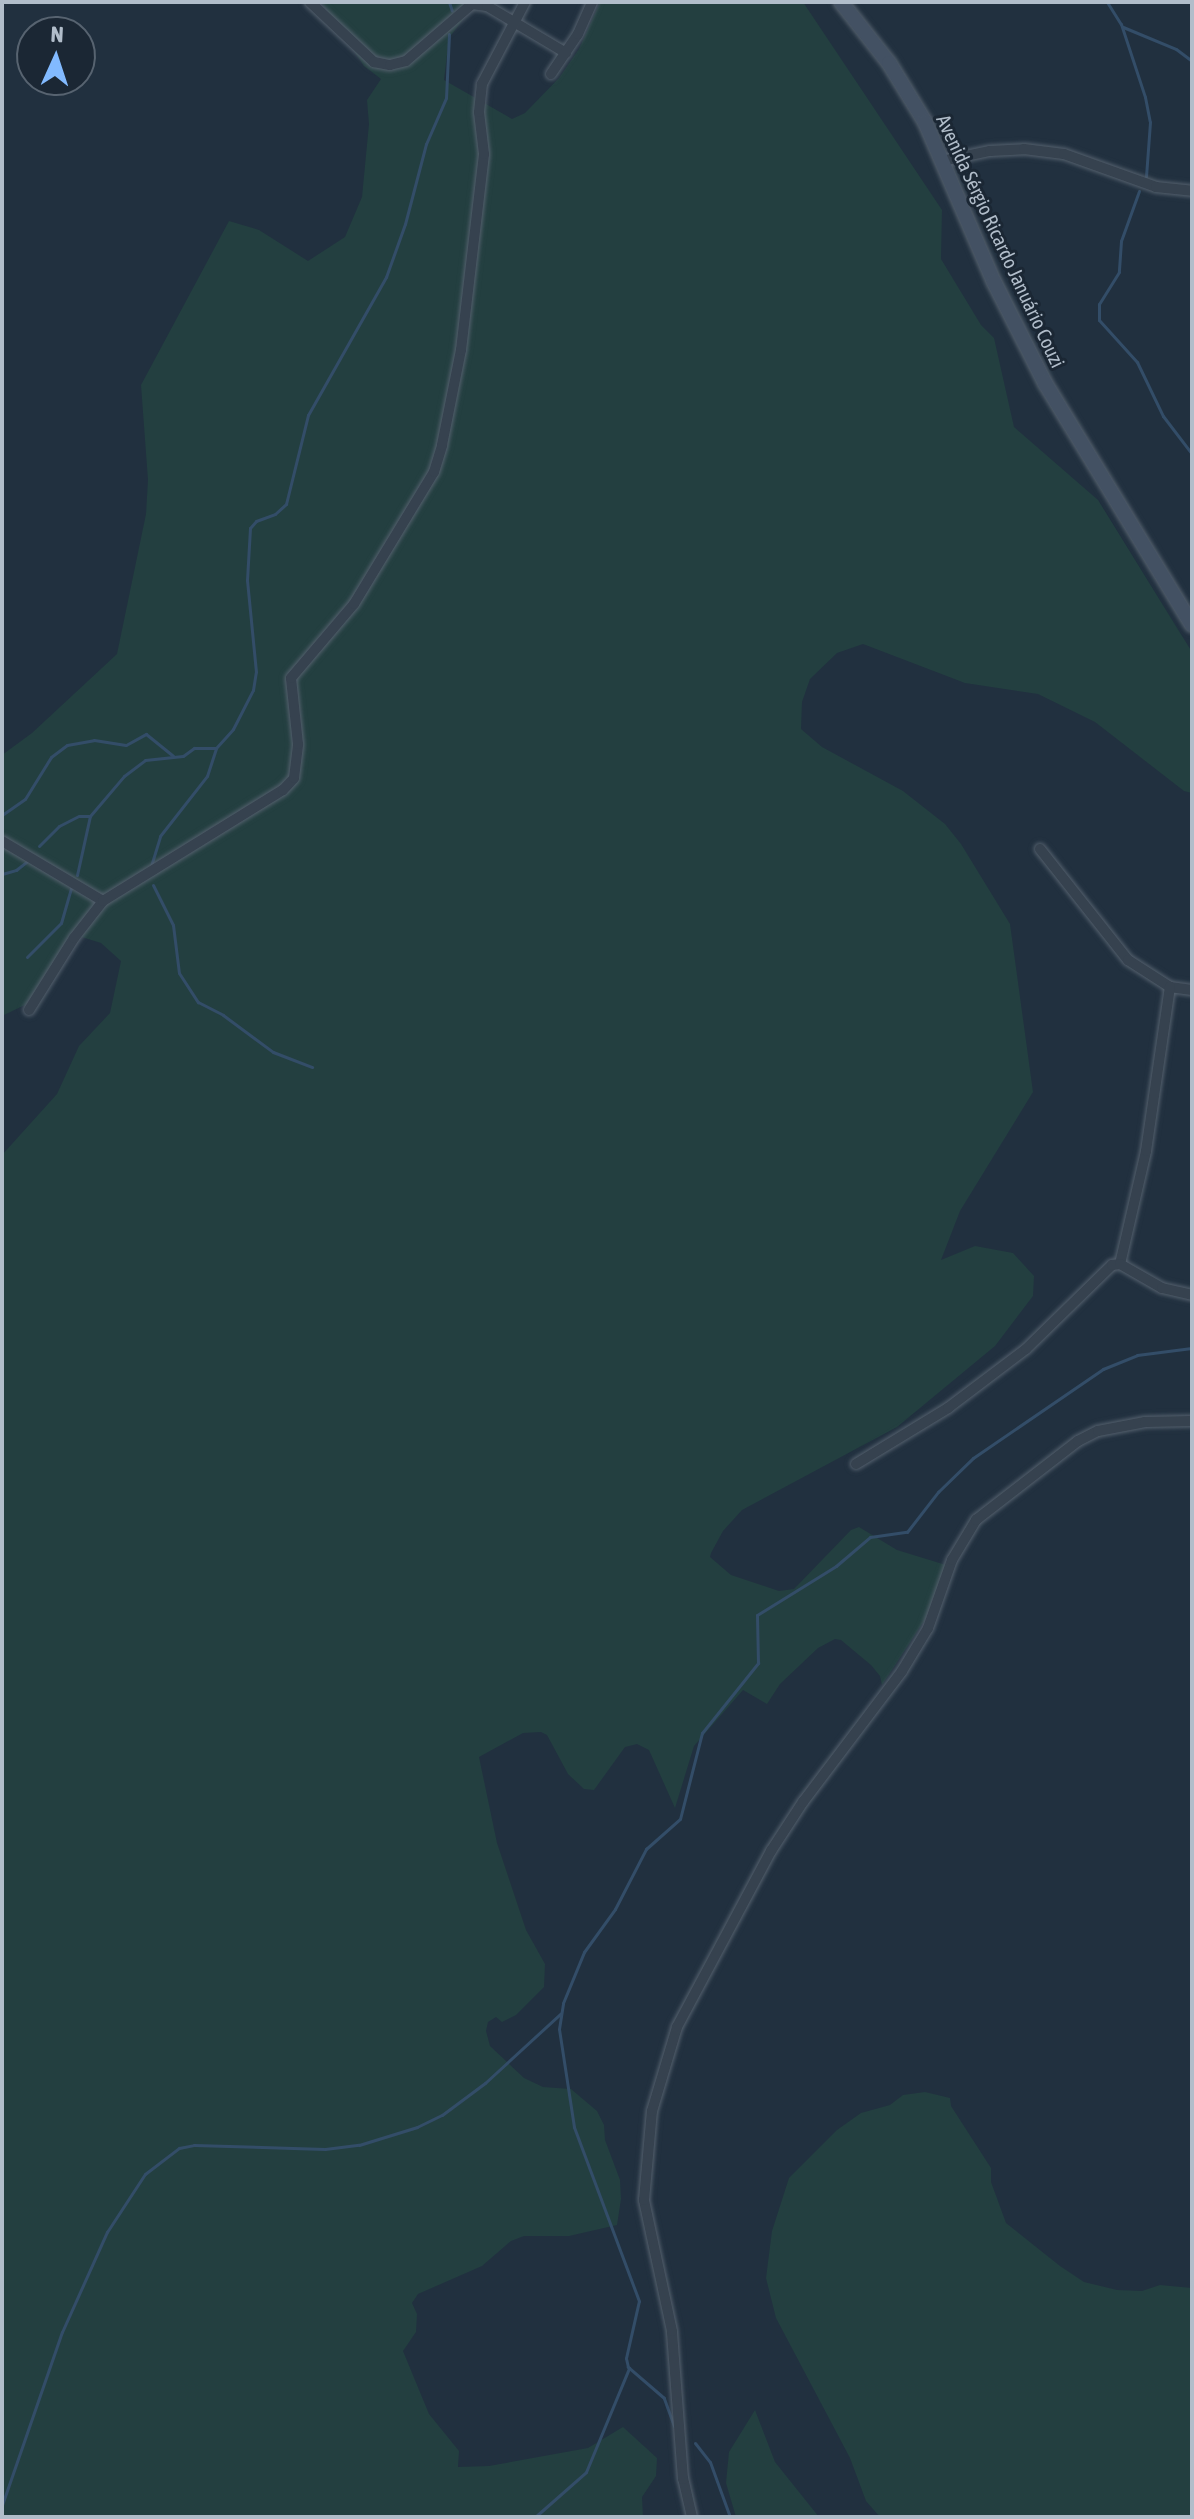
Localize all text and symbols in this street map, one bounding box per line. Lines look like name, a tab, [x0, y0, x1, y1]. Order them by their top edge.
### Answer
north arrow	[16, 16, 96, 96]
text: N	[50, 21, 64, 47]
street label: Avenida Sérgio Ricardo Januário Couzi	[932, 111, 1070, 371]

